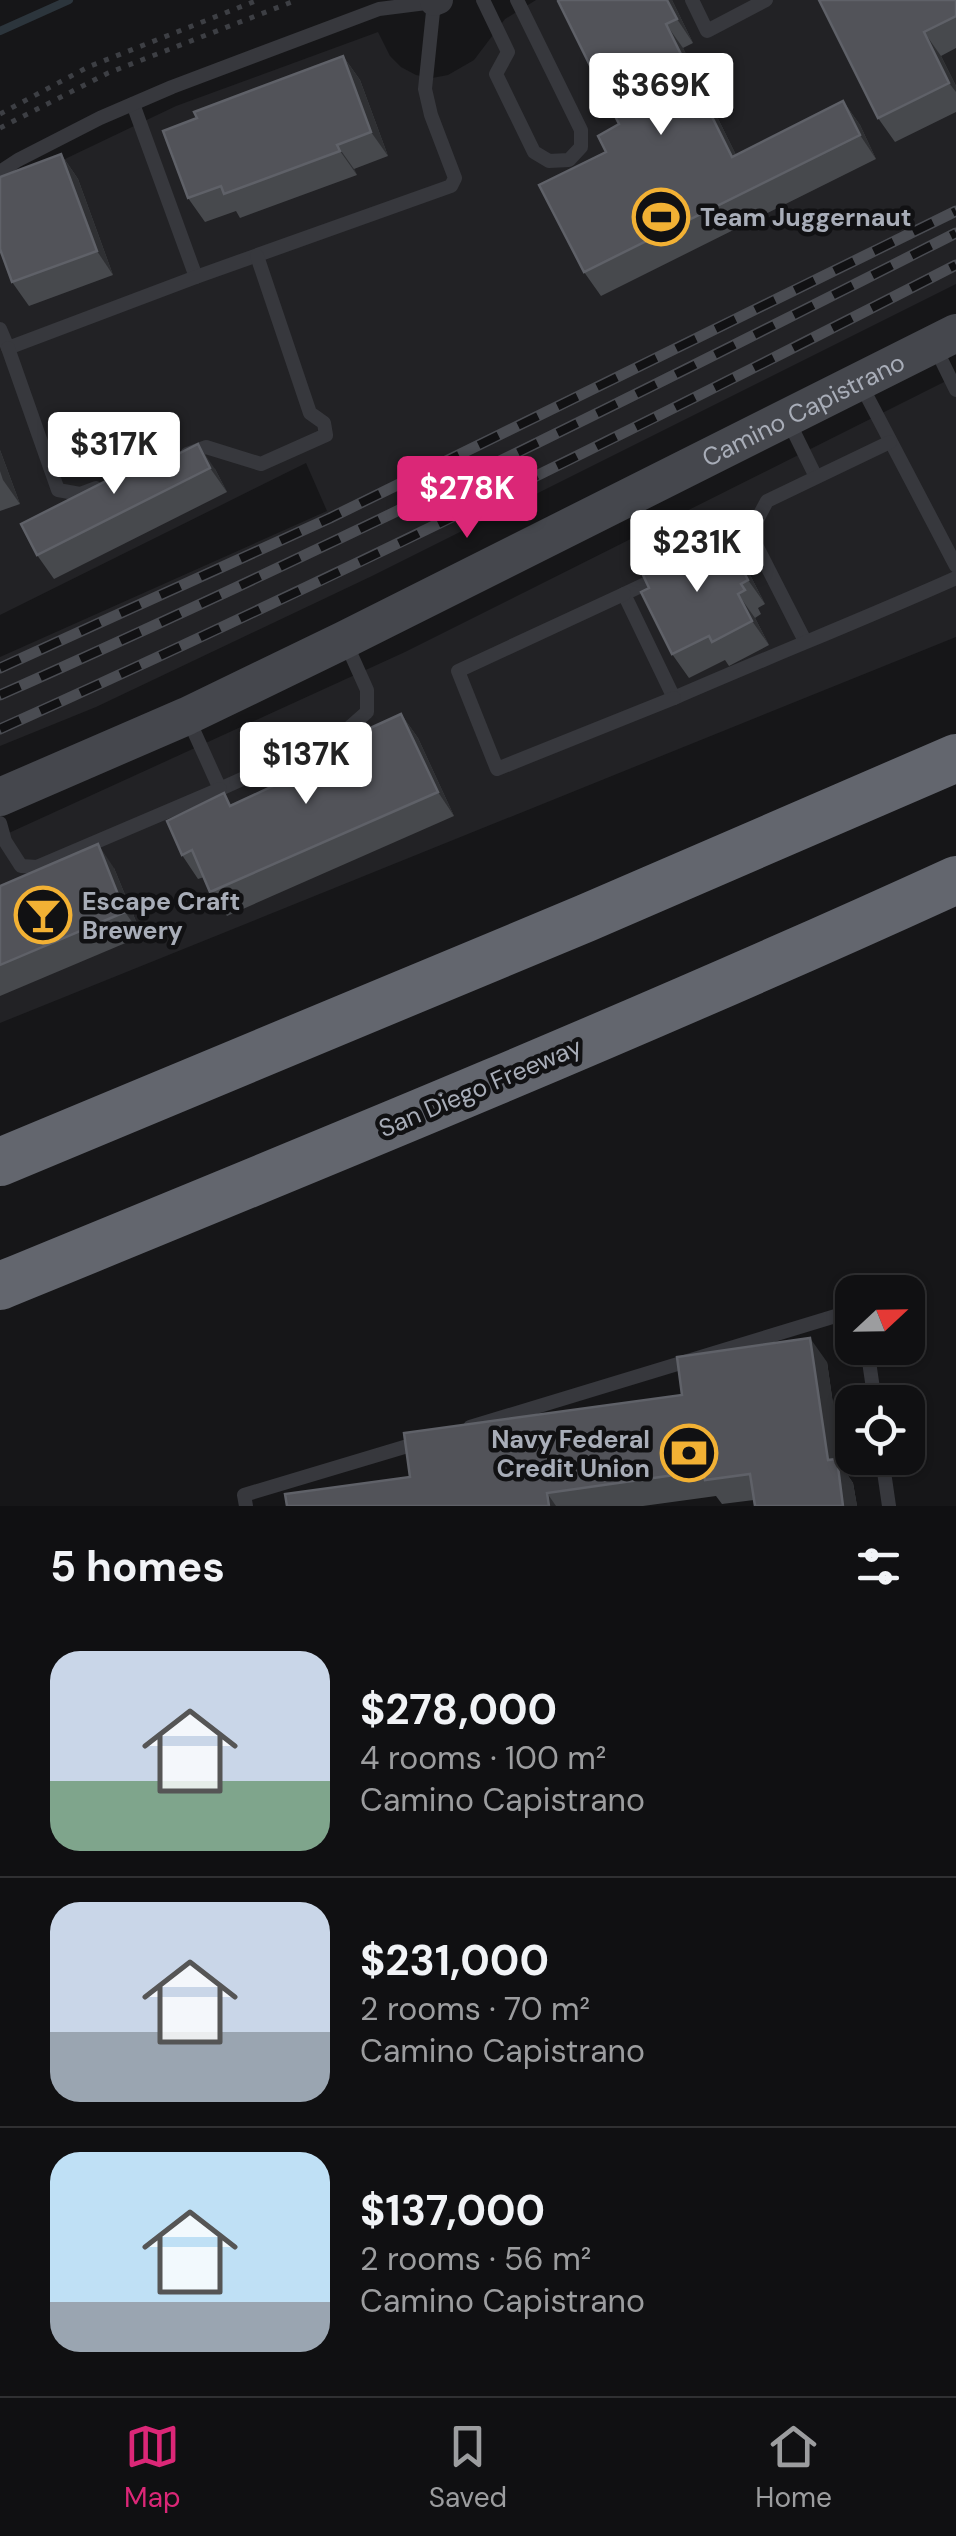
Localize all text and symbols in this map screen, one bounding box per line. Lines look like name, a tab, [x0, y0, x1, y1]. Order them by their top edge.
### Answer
pin: $369K	[591, 53, 731, 138]
text: $369K	[611, 64, 711, 106]
sports icon: Team Juggernaut	[631, 187, 691, 247]
place label: Team Juggernaut	[700, 201, 912, 234]
street label: Camino Capistrano	[696, 345, 910, 475]
pin: $317K	[44, 412, 184, 497]
text: $317K	[70, 423, 158, 465]
pin: $278K	[397, 456, 537, 541]
text: $278K	[419, 467, 515, 509]
pin: $231K	[627, 510, 767, 595]
text: $231K	[652, 521, 742, 563]
pin: $137K	[236, 722, 376, 807]
text: $137K	[262, 733, 350, 775]
bar icon: Escape Craft Brewery	[13, 885, 73, 945]
place label: Escape Craft Brewery	[82, 885, 240, 947]
street label: San Diego Freeway	[374, 1030, 587, 1145]
north arrow	[835, 1275, 925, 1365]
map controls	[835, 1275, 925, 1475]
button: locate	[835, 1385, 925, 1475]
place label: Navy Federal Credit Union	[491, 1423, 650, 1485]
bank icon: Navy Federal Credit Union	[659, 1423, 719, 1483]
text: 5 homes	[50, 1539, 225, 1594]
icon: filters	[851, 1539, 906, 1594]
text: $278,000	[360, 1682, 557, 1737]
icon: home	[130, 1691, 250, 1811]
text: 4 rooms · 100 m²	[360, 1737, 606, 1779]
text: Camino Capistrano	[360, 1779, 645, 1821]
text: $231,000	[360, 1933, 549, 1988]
icon: home	[130, 1942, 250, 2062]
text: 2 rooms · 70 m²	[360, 1988, 590, 2030]
text: Camino Capistrano	[360, 2030, 645, 2072]
text: $137,000	[360, 2183, 545, 2238]
icon: home	[130, 2192, 250, 2312]
text: 2 rooms · 56 m²	[360, 2238, 591, 2280]
text: Camino Capistrano	[360, 2280, 645, 2322]
tab: Map	[124, 2419, 180, 2516]
tab: Saved	[429, 2419, 507, 2516]
tab: Home	[755, 2419, 832, 2516]

